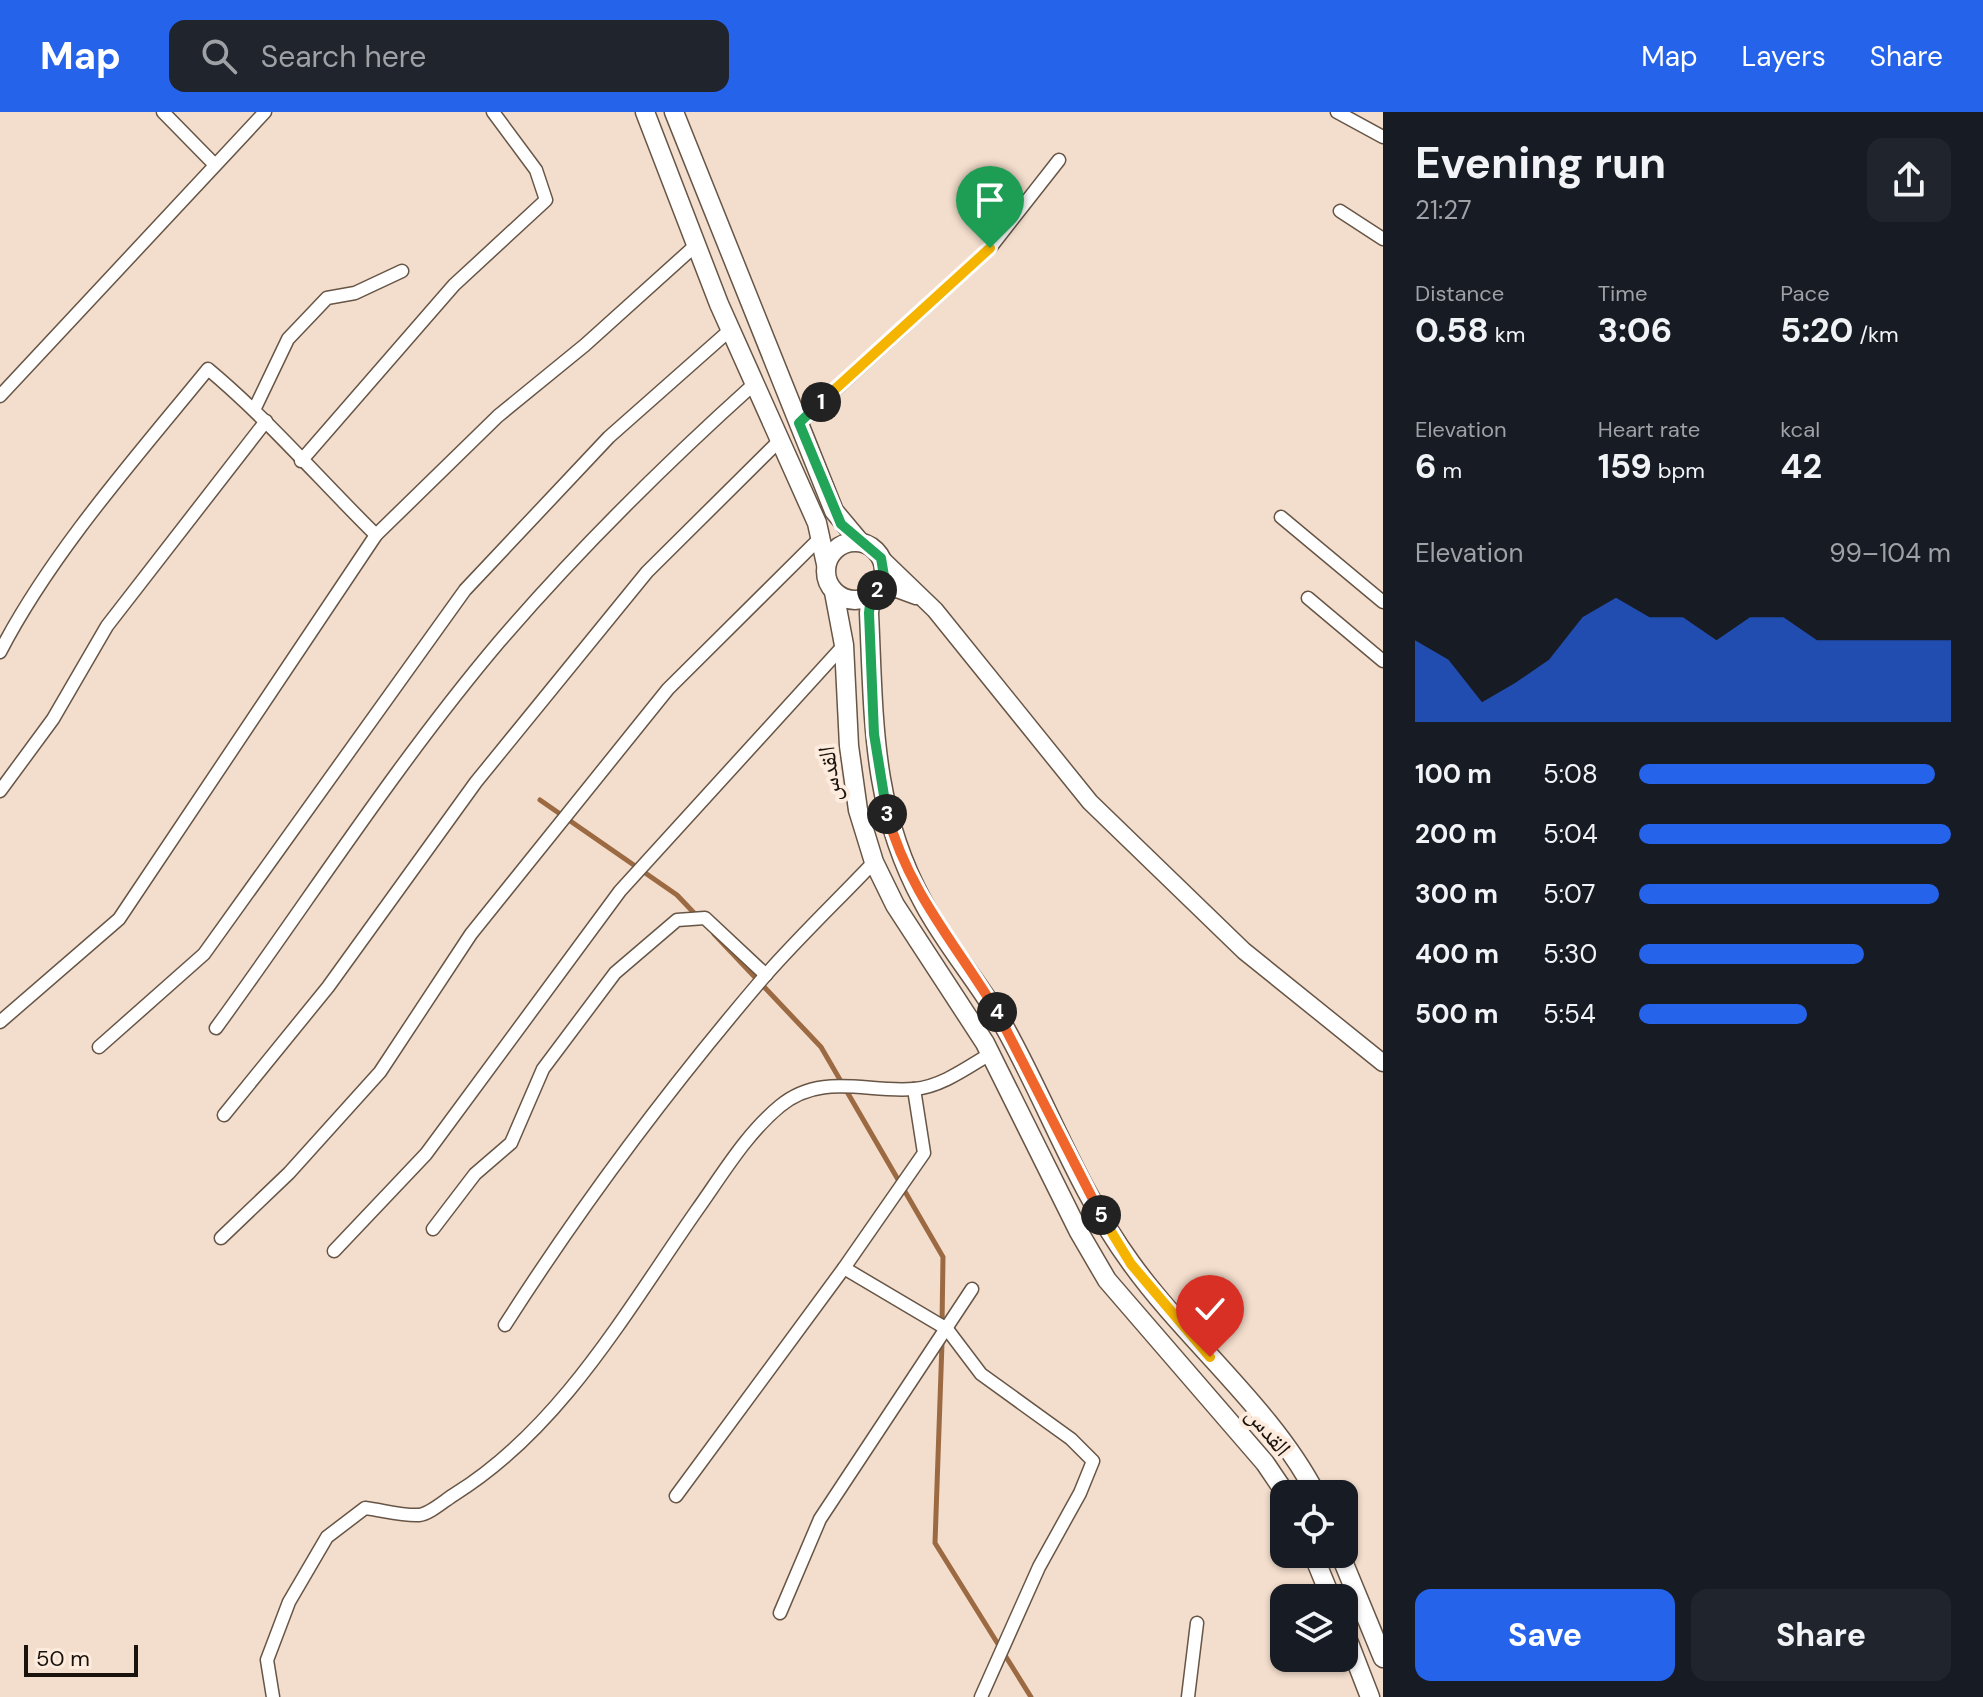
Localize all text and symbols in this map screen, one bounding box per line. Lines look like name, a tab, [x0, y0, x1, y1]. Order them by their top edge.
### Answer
search box	[169, 20, 729, 92]
text: Map	[40, 31, 121, 81]
icon: search	[197, 34, 241, 78]
text: Search here	[261, 37, 426, 76]
text: Map	[1641, 38, 1698, 75]
text: Layers	[1742, 38, 1826, 75]
text: Share	[1870, 38, 1943, 75]
text: Evening run	[1415, 134, 1666, 192]
button: share	[1867, 138, 1951, 222]
pin	[956, 166, 1024, 248]
icon: arrive	[968, 178, 1012, 222]
text: 21:27	[1415, 193, 1472, 227]
text: Distance	[1415, 279, 1504, 308]
text: Time	[1598, 279, 1647, 308]
text: Pace	[1780, 279, 1830, 308]
text: 0.58	[1415, 308, 1489, 353]
text: 3:06	[1598, 308, 1672, 353]
text: 5:20	[1780, 308, 1854, 353]
text: km	[1489, 320, 1525, 349]
text: /km	[1854, 320, 1899, 349]
pin: 1	[801, 382, 841, 422]
text: 1	[817, 387, 825, 416]
text: Elevation	[1415, 415, 1507, 444]
text: Heart rate	[1598, 415, 1700, 444]
text: kcal	[1780, 415, 1820, 444]
text: 6	[1415, 444, 1437, 489]
text: 159	[1598, 444, 1652, 489]
text: 42	[1780, 444, 1822, 489]
text: m	[1437, 456, 1462, 485]
text: bpm	[1652, 456, 1705, 485]
text: Elevation	[1415, 536, 1523, 570]
text: 99–104 m	[1829, 536, 1951, 570]
pin: 2	[857, 570, 897, 610]
text: 2	[871, 575, 883, 604]
street label: القدس	[810, 744, 848, 804]
text: 100 m	[1415, 757, 1492, 791]
text: 5:08	[1543, 757, 1598, 791]
pin: 3	[867, 794, 907, 834]
text: 3	[880, 799, 894, 828]
text: 200 m	[1415, 817, 1497, 851]
text: 5:04	[1543, 817, 1598, 851]
text: 300 m	[1415, 877, 1498, 911]
text: 5:07	[1543, 877, 1595, 911]
text: 400 m	[1415, 937, 1499, 971]
text: 5:30	[1543, 937, 1597, 971]
pin: 4	[977, 992, 1017, 1032]
text: 4	[990, 997, 1004, 1026]
text: 500 m	[1415, 997, 1498, 1031]
text: 5:54	[1543, 997, 1596, 1031]
pin: 5	[1081, 1195, 1121, 1235]
text: 5	[1094, 1200, 1108, 1229]
pin	[1176, 1275, 1244, 1357]
icon: check	[1188, 1287, 1232, 1331]
street label: القدس	[1239, 1400, 1299, 1462]
map controls	[1270, 1480, 1358, 1672]
button: locate	[1270, 1480, 1358, 1568]
button: layers	[1270, 1584, 1358, 1672]
button: Save	[1415, 1589, 1675, 1681]
button: Share	[1691, 1589, 1951, 1681]
scale bar	[24, 1641, 138, 1677]
text: 50 m	[36, 1644, 90, 1673]

